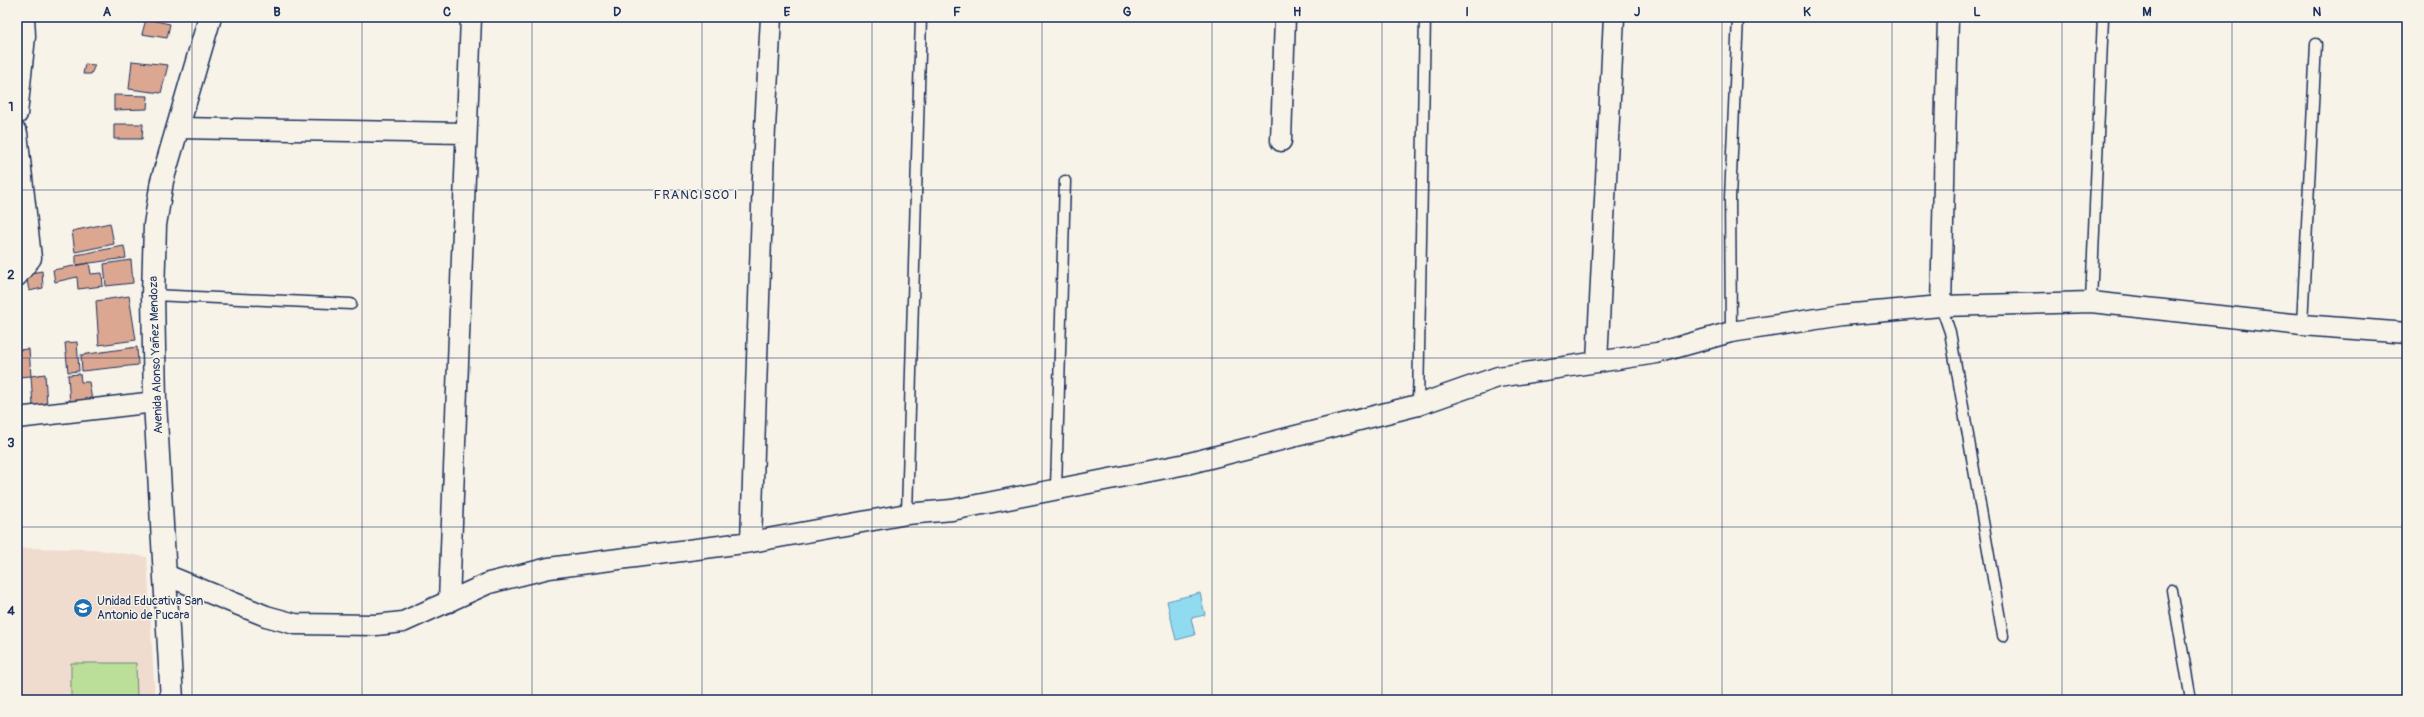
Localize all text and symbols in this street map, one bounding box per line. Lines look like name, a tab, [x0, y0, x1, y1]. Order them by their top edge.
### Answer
text: A	[103, 4, 112, 20]
text: B	[273, 4, 281, 20]
text: C	[443, 4, 451, 20]
text: D	[613, 4, 621, 20]
text: E	[784, 4, 791, 20]
text: F	[953, 4, 961, 20]
text: G	[1123, 4, 1132, 20]
text: H	[1293, 4, 1301, 20]
text: I	[1465, 4, 1469, 20]
text: J	[1634, 4, 1640, 20]
text: K	[1803, 4, 1811, 20]
text: L	[1973, 4, 1981, 20]
text: M	[2142, 4, 2152, 20]
text: N	[2313, 4, 2322, 20]
text: 1	[8, 99, 14, 115]
district label: FRANCISCO I	[653, 187, 739, 203]
text: 2	[7, 267, 15, 283]
street label: Avenida Alonso Yañez Mendoza	[146, 275, 166, 434]
text: 3	[7, 435, 15, 451]
place label: Unidad Educativa San Antonio de Pucara	[97, 594, 203, 623]
school or university icon: Unidad Educativa San Antonio de Pucara	[72, 597, 94, 619]
text: 4	[7, 603, 15, 619]

